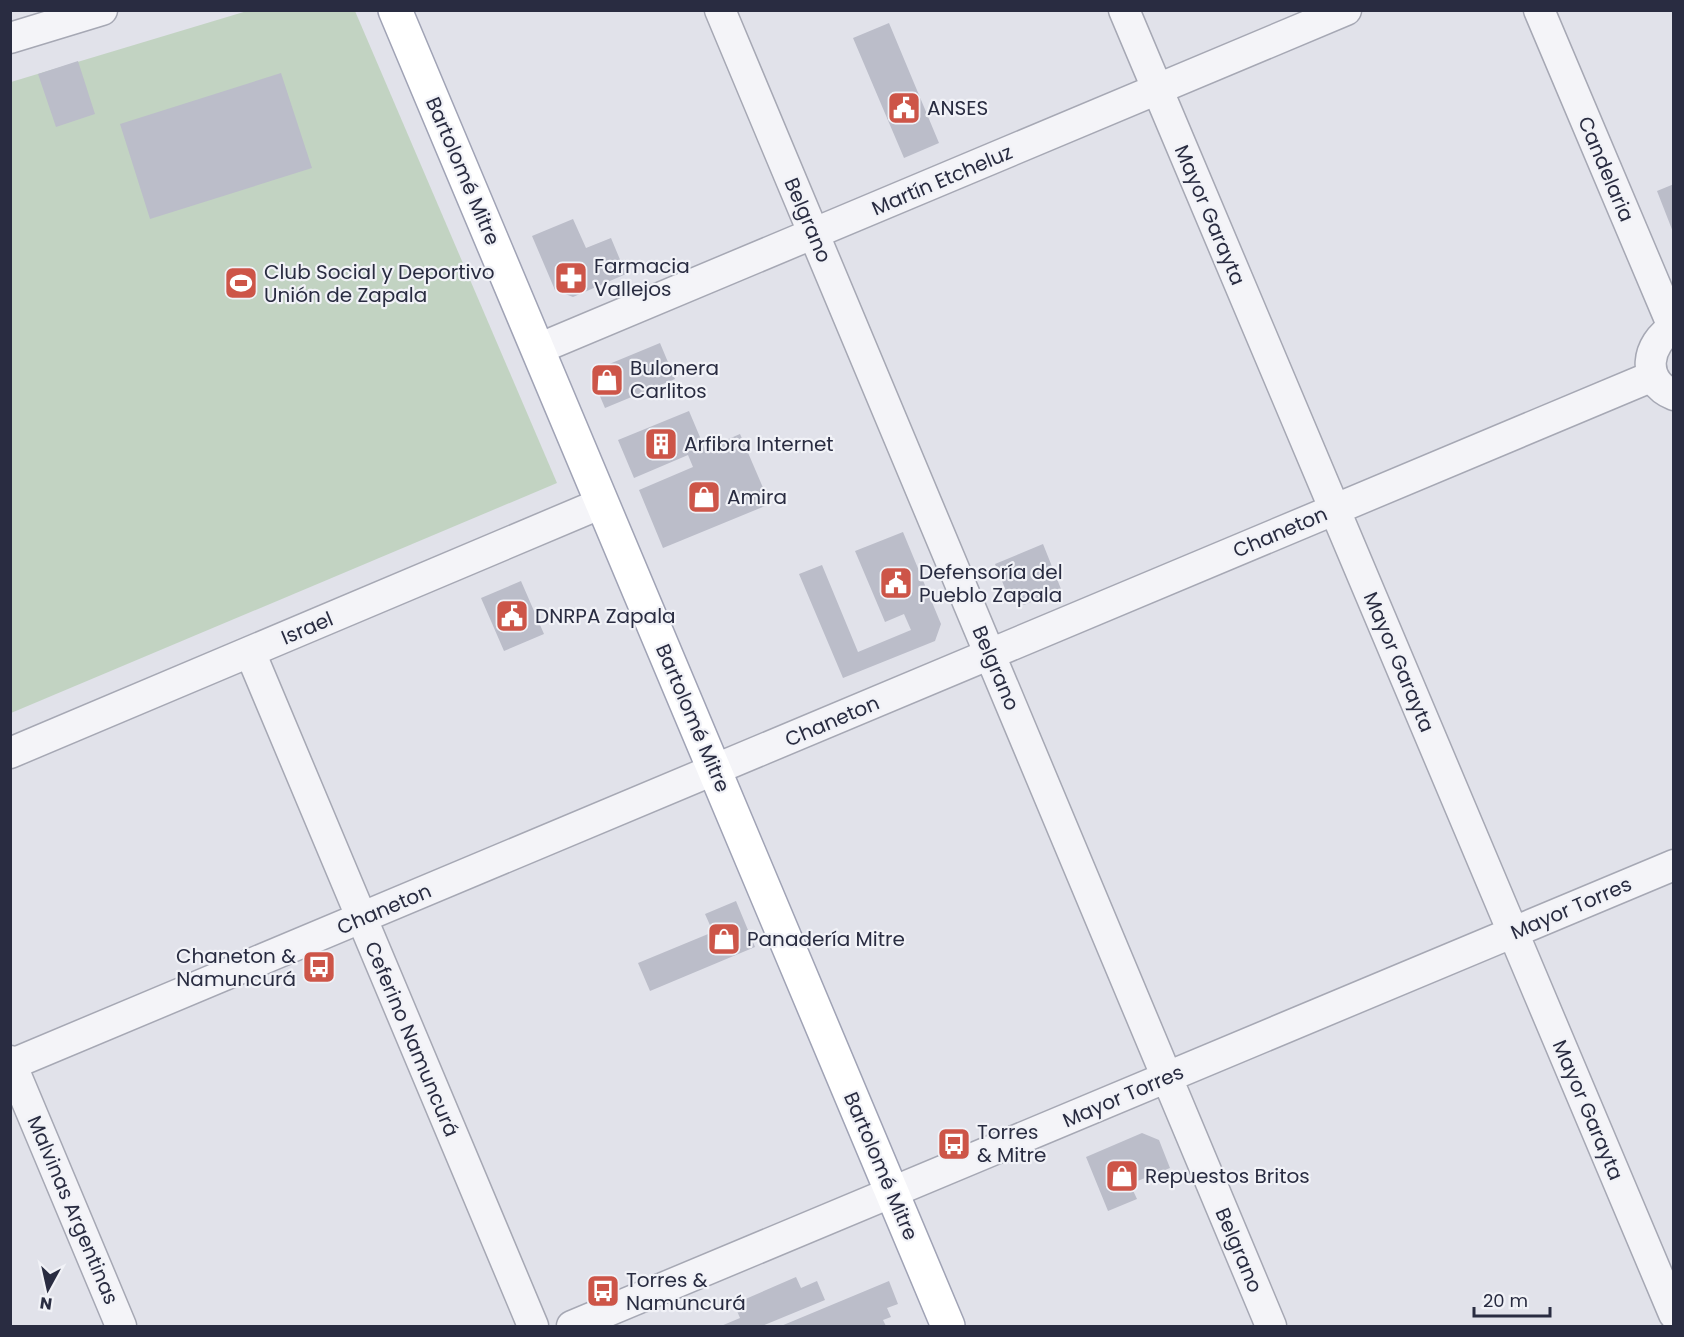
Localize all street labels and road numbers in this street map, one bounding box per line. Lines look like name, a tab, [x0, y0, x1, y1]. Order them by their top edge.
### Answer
street label: Bartolomé Mitre	[419, 93, 507, 249]
street label: Candelaria	[1571, 112, 1641, 226]
street label: Martín Etcheluz	[867, 138, 1017, 222]
street label: Mayor Garayta	[1168, 141, 1252, 289]
street label: Belgrano	[778, 173, 838, 267]
street label: Chaneton	[1229, 500, 1331, 564]
street label: Mayor Garayta	[1357, 588, 1441, 736]
street label: Israel	[277, 605, 337, 651]
street label: Belgrano	[966, 621, 1026, 715]
street label: Bartolomé Mitre	[649, 640, 737, 796]
street label: Chaneton	[781, 689, 883, 753]
street label: Mayor Torres	[1506, 870, 1636, 946]
street label: Chaneton	[333, 877, 435, 941]
street label: Ceferino Namuncurá	[358, 937, 466, 1141]
street label: Mayor Garayta	[1546, 1036, 1630, 1184]
street label: Mayor Torres	[1058, 1058, 1188, 1134]
street label: Bartolomé Mitre	[837, 1088, 925, 1244]
street label: Malvinas Argentinas	[21, 1111, 125, 1309]
street label: Belgrano	[1209, 1203, 1269, 1297]

